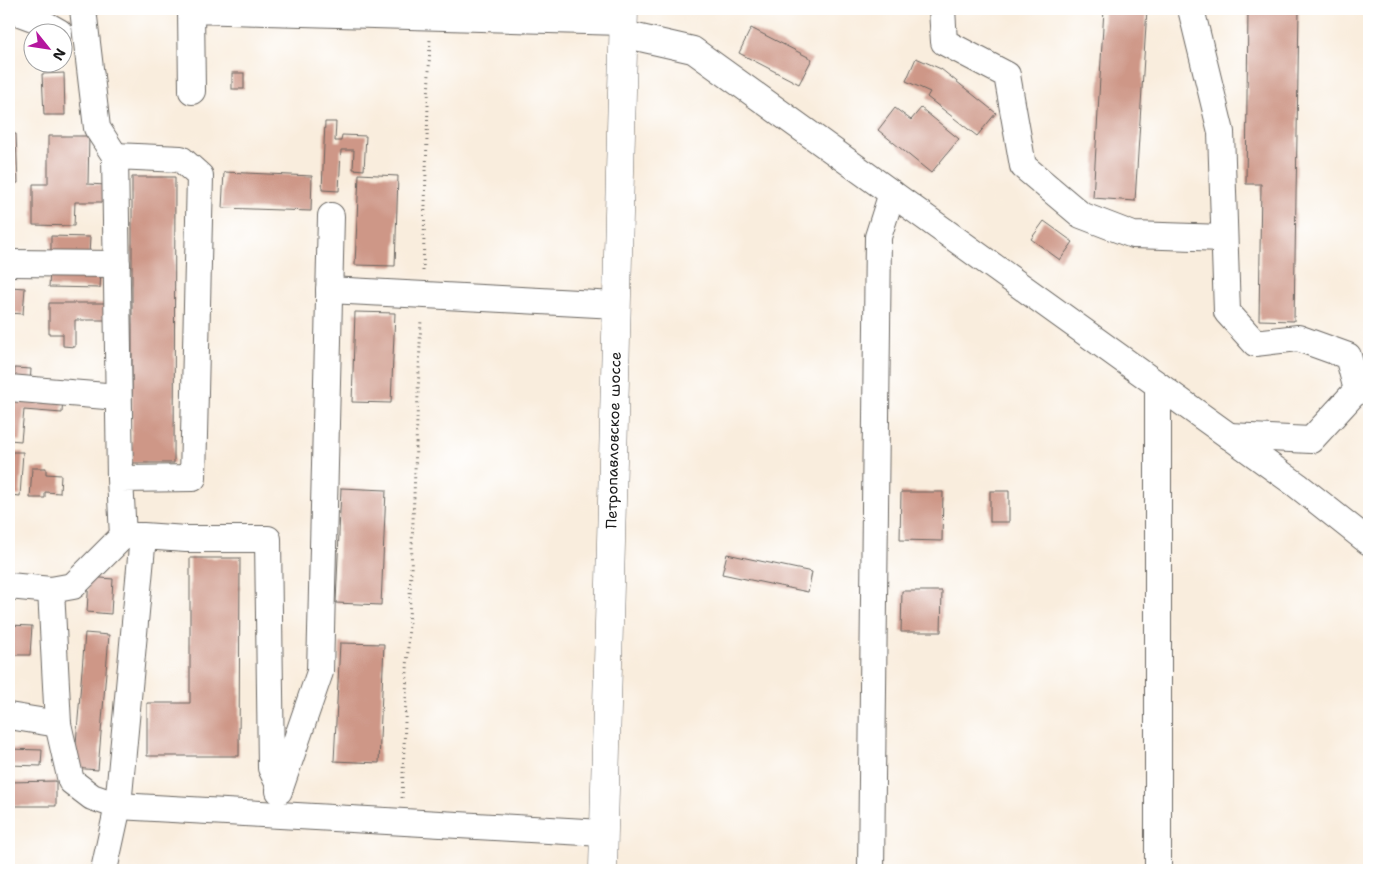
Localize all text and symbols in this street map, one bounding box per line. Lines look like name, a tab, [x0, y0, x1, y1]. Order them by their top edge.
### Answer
north arrow	[22, 22, 72, 72]
text: N	[49, 45, 70, 64]
street label: Петропавловское шоссе	[601, 351, 626, 529]

